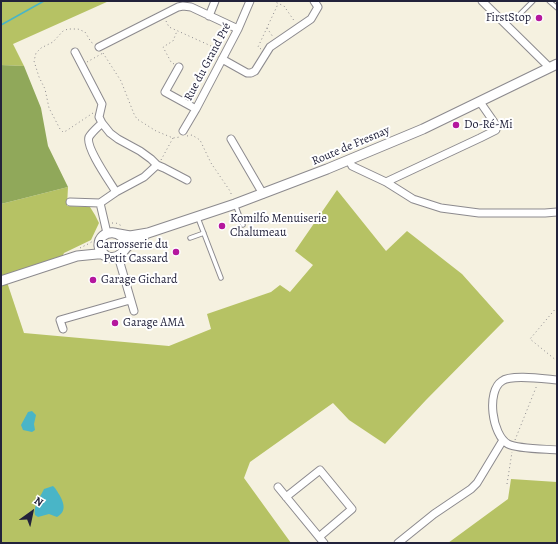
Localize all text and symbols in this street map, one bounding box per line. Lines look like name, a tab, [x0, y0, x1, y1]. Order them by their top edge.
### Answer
place label: FirstStop	[486, 11, 531, 25]
marker: FirstStop	[534, 13, 544, 23]
street label: Rue du Grand Pré	[181, 21, 235, 103]
place label: Do-Ré-Mi	[464, 118, 513, 132]
marker: Do-Ré-Mi	[451, 120, 461, 130]
street label: Route de Fresnay	[310, 123, 392, 169]
place label: Komilfo Menuiserie Chalumeau	[230, 212, 327, 240]
marker: Komilfo Menuiserie Chalumeau	[217, 221, 227, 231]
place label: Carrosserie du Petit Cassard	[96, 238, 168, 266]
marker: Carrosserie du Petit Cassard	[171, 247, 181, 257]
place label: Garage Gichard	[101, 273, 177, 287]
marker: Garage Gichard	[88, 275, 98, 285]
place label: Garage AMA	[123, 316, 184, 330]
marker: Garage AMA	[110, 318, 120, 328]
north arrow	[12, 492, 52, 532]
text: N	[31, 493, 46, 510]

